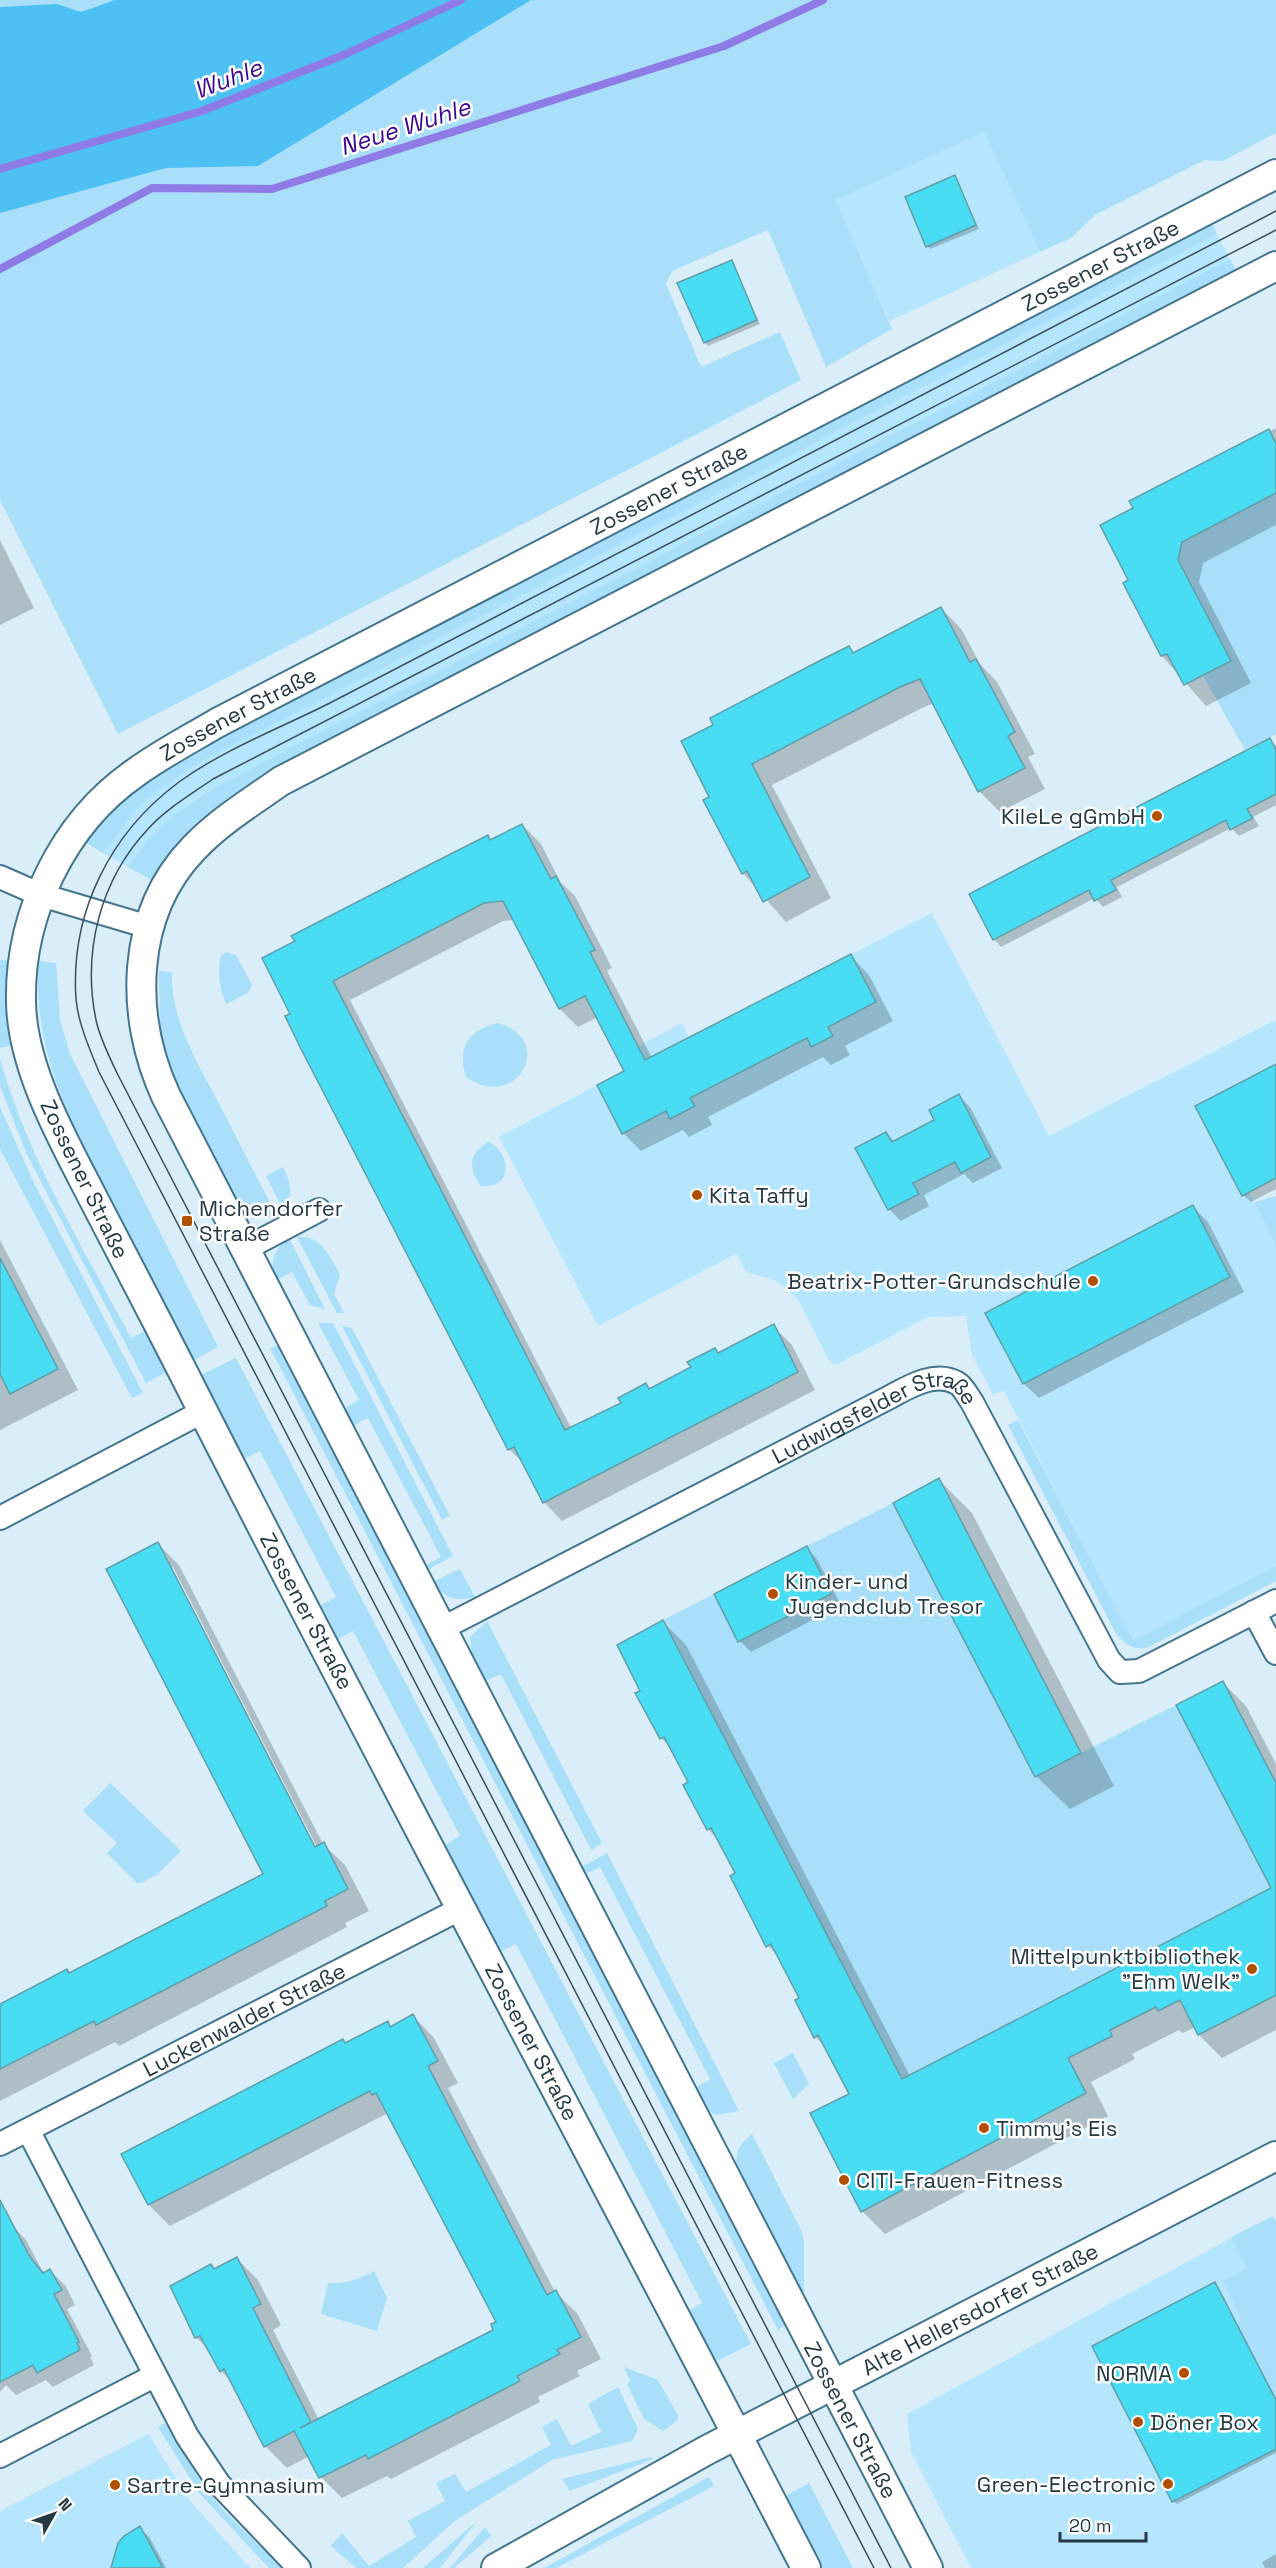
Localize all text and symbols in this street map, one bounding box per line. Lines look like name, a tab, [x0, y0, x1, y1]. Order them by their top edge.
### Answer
water label: Wuhle	[189, 51, 267, 106]
water label: Neue Wuhle	[336, 91, 475, 162]
street label: Zossener Straße	[1017, 213, 1184, 318]
street label: Zossener Straße	[585, 436, 752, 541]
street label: Zossener Straße	[154, 660, 321, 767]
place label: KileLe gGmbH	[1001, 802, 1145, 830]
marker: KileLe gGmbH	[1150, 809, 1164, 823]
street label: Zossener Straße	[34, 1095, 136, 1263]
place label: Kita Taffy	[709, 1181, 809, 1209]
marker: Kita Taffy	[690, 1188, 704, 1202]
place label: Michendorfer Straße	[199, 1194, 343, 1247]
marker: Michendorfer Straße	[180, 1214, 194, 1228]
place label: Beatrix-Potter-Grundschule	[787, 1267, 1081, 1295]
marker: Beatrix-Potter-Grundschule	[1086, 1274, 1100, 1288]
street label: Ludwigsfelder Straße	[767, 1365, 984, 1470]
street label: Zossener Straße	[254, 1528, 360, 1694]
place label: Kinder- und Jugendclub Tresor	[785, 1567, 983, 1620]
marker: Kinder- und Jugendclub Tresor	[766, 1587, 780, 1601]
place label: Mittelpunktbibliothek "Ehm Welk"	[1011, 1942, 1240, 1995]
street label: Luckenwalder Straße	[138, 1956, 350, 2083]
street label: Zossener Straße	[479, 1959, 585, 2125]
marker: Mittelpunktbibliothek "Ehm Welk"	[1245, 1962, 1259, 1976]
place label: Timmy's Eis	[996, 2114, 1117, 2142]
marker: Timmy's Eis	[977, 2121, 991, 2135]
place label: CITI-Frauen-Fitness	[856, 2166, 1063, 2194]
marker: CITI-Frauen-Fitness	[837, 2173, 851, 2187]
street label: Alte Hellersdorfer Straße	[857, 2236, 1103, 2382]
street label: Zossener Straße	[798, 2337, 904, 2503]
place label: NORMA	[1096, 2359, 1172, 2387]
marker: NORMA	[1177, 2366, 1191, 2380]
place label: Döner Box	[1150, 2408, 1259, 2436]
marker: Döner Box	[1131, 2415, 1145, 2429]
place label: Green-Electronic	[977, 2470, 1156, 2498]
place label: Sartre-Gymnasium	[127, 2471, 325, 2499]
marker: Green-Electronic	[1161, 2477, 1175, 2491]
marker: Sartre-Gymnasium	[108, 2478, 122, 2492]
north arrow	[24, 2484, 84, 2544]
text: N	[54, 2494, 77, 2516]
scale bar	[1060, 2505, 1146, 2543]
text: 20 m	[1069, 2514, 1112, 2537]

